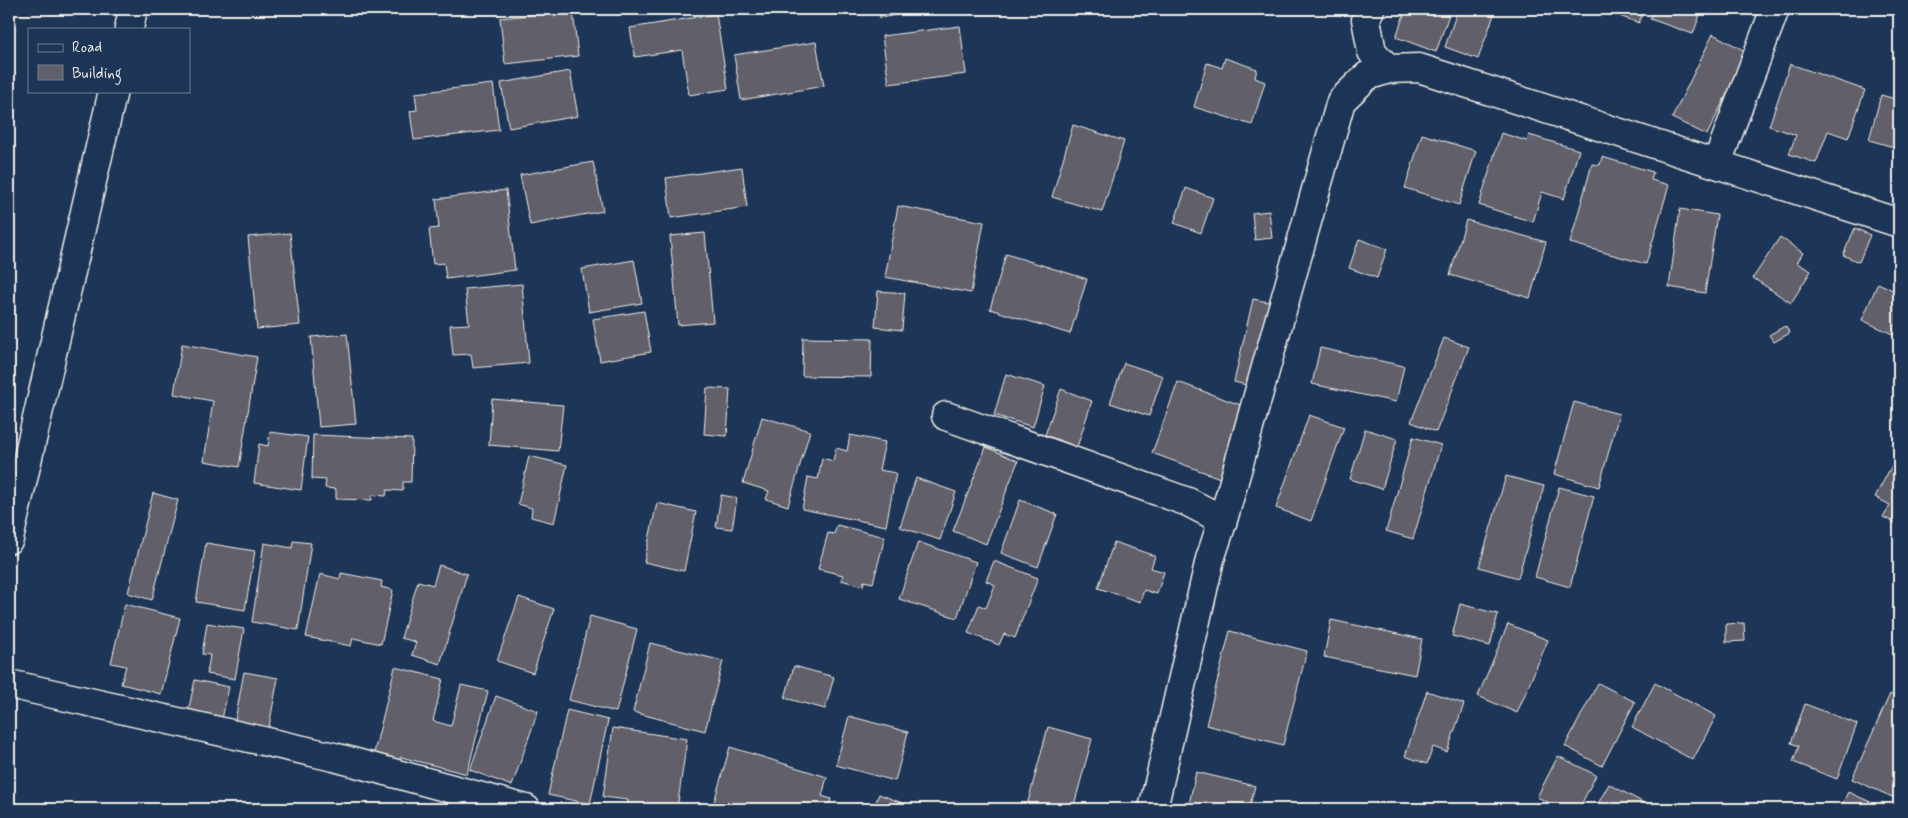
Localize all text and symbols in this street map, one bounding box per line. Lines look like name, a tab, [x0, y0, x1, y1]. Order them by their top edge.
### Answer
legend	[28, 28, 190, 92]
text: Road	[72, 38, 102, 58]
text: Building	[72, 64, 122, 85]

